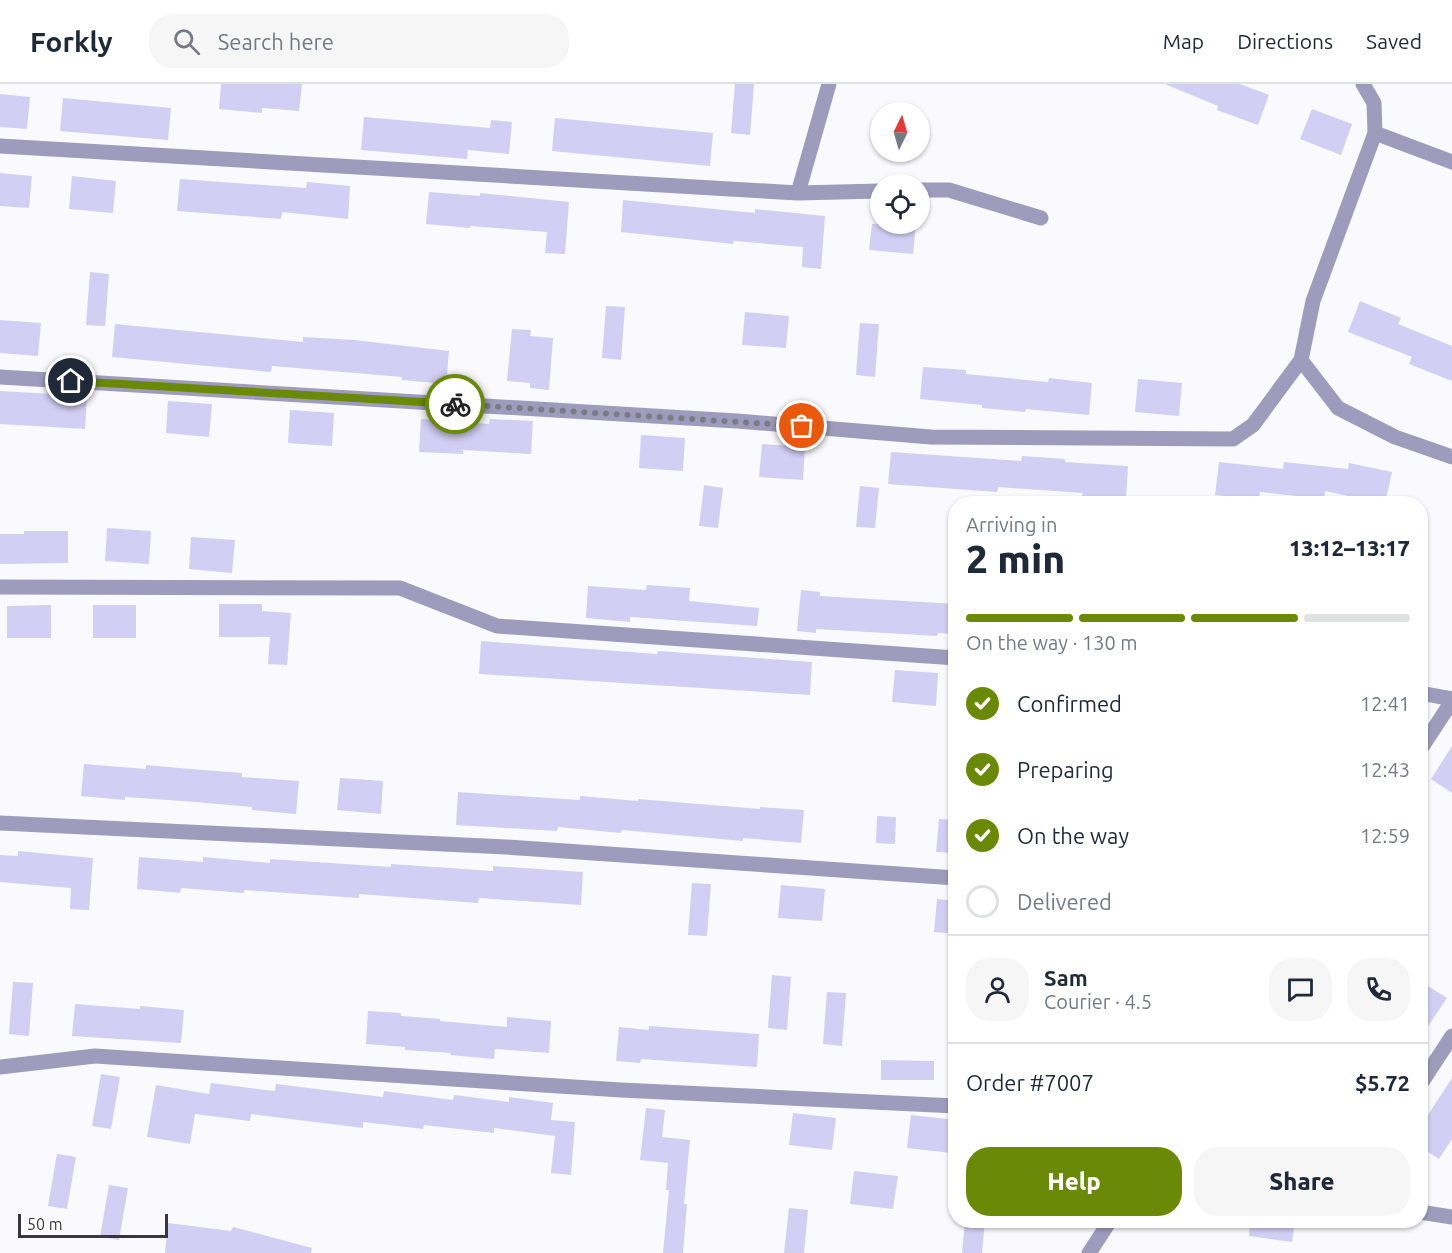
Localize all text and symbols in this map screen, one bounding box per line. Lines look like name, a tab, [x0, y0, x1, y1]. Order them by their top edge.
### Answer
search box	[149, 14, 569, 68]
icon: search	[170, 25, 203, 58]
text: Forkly	[30, 26, 113, 57]
text: Search here	[218, 29, 334, 54]
text: Map	[1163, 29, 1204, 53]
text: Directions	[1237, 29, 1333, 53]
text: Saved	[1366, 29, 1422, 53]
north arrow	[870, 102, 930, 162]
map controls	[870, 102, 930, 234]
button: locate	[870, 174, 930, 234]
pin	[45, 355, 96, 406]
icon: home	[54, 364, 87, 397]
courier	[425, 374, 485, 434]
icon: bike	[439, 388, 472, 421]
pin	[776, 400, 827, 451]
icon: bag	[785, 409, 818, 442]
text: Arriving in	[966, 513, 1057, 536]
text: 13:12–13:17	[1289, 535, 1410, 560]
text: 2 min	[966, 537, 1065, 580]
text: On the way · 130 m	[966, 631, 1138, 654]
icon: check	[966, 687, 999, 720]
text: Confirmed	[1017, 691, 1122, 716]
text: 12:41	[1360, 692, 1410, 715]
icon: check	[966, 753, 999, 786]
text: Preparing	[1017, 757, 1114, 782]
text: 12:43	[1360, 758, 1410, 781]
icon: check	[966, 819, 999, 852]
text: On the way	[1017, 823, 1129, 848]
text: 12:59	[1360, 824, 1410, 847]
text: Delivered	[1017, 889, 1112, 914]
button: person	[966, 958, 1029, 1021]
button: chat	[1269, 958, 1332, 1021]
button: phone	[1347, 958, 1410, 1021]
text: Sam	[1044, 965, 1088, 990]
text: Courier · 4.5	[1044, 990, 1152, 1013]
text: Order #7007	[966, 1070, 1094, 1095]
text: $5.72	[1355, 1070, 1410, 1095]
button: Help	[966, 1147, 1182, 1216]
button: Share	[1194, 1147, 1410, 1216]
scale bar	[18, 1211, 168, 1238]
text: 50 m	[27, 1215, 63, 1233]

